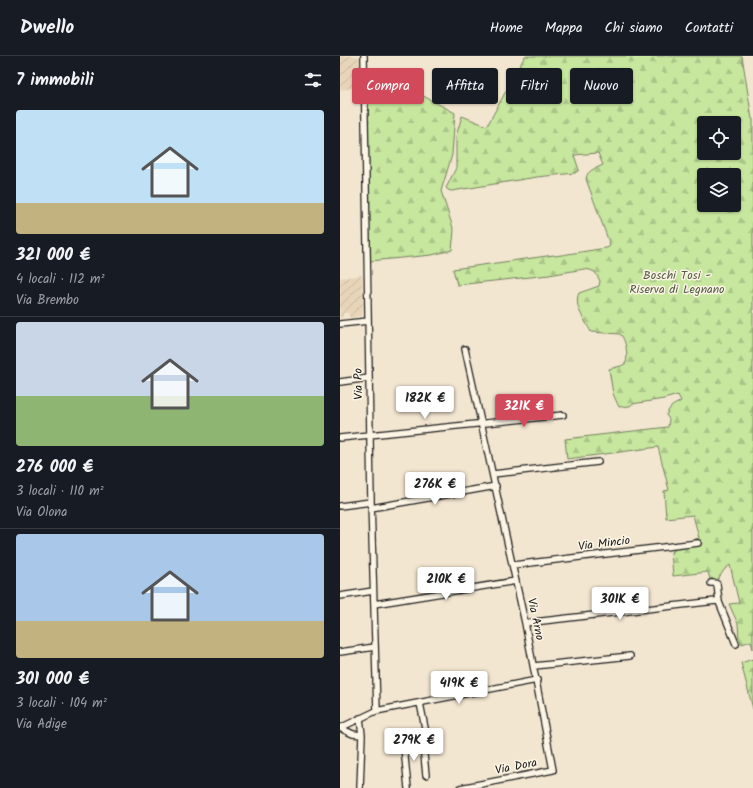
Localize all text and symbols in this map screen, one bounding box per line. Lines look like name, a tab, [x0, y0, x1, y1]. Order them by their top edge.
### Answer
text: Dwello	[20, 13, 74, 43]
text: Home	[490, 17, 523, 39]
text: Mappa	[545, 17, 582, 39]
text: Chi siamo	[604, 17, 663, 39]
text: Contatti	[685, 17, 733, 39]
text: 7 immobili	[16, 67, 94, 94]
chip: Compra	[352, 68, 424, 104]
chip: Affitta	[432, 68, 498, 104]
chip: Filtri	[506, 68, 562, 104]
chip: Nuovo	[570, 68, 633, 104]
icon: filters	[302, 69, 324, 91]
map controls	[697, 116, 741, 212]
button: locate	[697, 116, 741, 160]
icon: home	[134, 136, 206, 208]
button: layers	[697, 168, 741, 212]
text: 321 000 €	[16, 242, 90, 269]
park label: Boschi Tosi - Riserva di Legnano	[629, 266, 725, 299]
text: 4 locali · 112 m²	[16, 269, 104, 290]
text: Via Brembo	[16, 290, 79, 311]
icon: home	[134, 348, 206, 420]
street label: Via Po	[349, 368, 368, 400]
pin: 182K €	[392, 386, 458, 420]
text: 182K €	[405, 388, 445, 409]
pin: 321K €	[491, 394, 557, 428]
text: 321K €	[504, 396, 544, 417]
text: 276 000 €	[16, 454, 93, 481]
pin: 276K €	[402, 472, 468, 506]
text: 276K €	[414, 474, 456, 495]
text: 3 locali · 110 m²	[16, 481, 104, 502]
text: Via Olona	[16, 502, 67, 523]
street label: Via Mincio	[577, 531, 631, 556]
icon: home	[134, 560, 206, 632]
pin: 210K €	[413, 567, 479, 601]
text: 210K €	[426, 569, 466, 590]
pin: 301K €	[587, 587, 653, 621]
text: 301K €	[601, 589, 639, 610]
street label: Via Arno	[522, 596, 549, 642]
text: 301 000 €	[16, 666, 89, 693]
pin: 419K €	[426, 671, 492, 705]
text: 419K €	[440, 673, 478, 694]
text: 3 locali · 104 m²	[16, 693, 107, 714]
text: Via Adige	[16, 714, 67, 735]
pin: 279K €	[381, 728, 447, 762]
text: 279K €	[393, 730, 435, 751]
street label: Via Dora	[493, 753, 539, 780]

